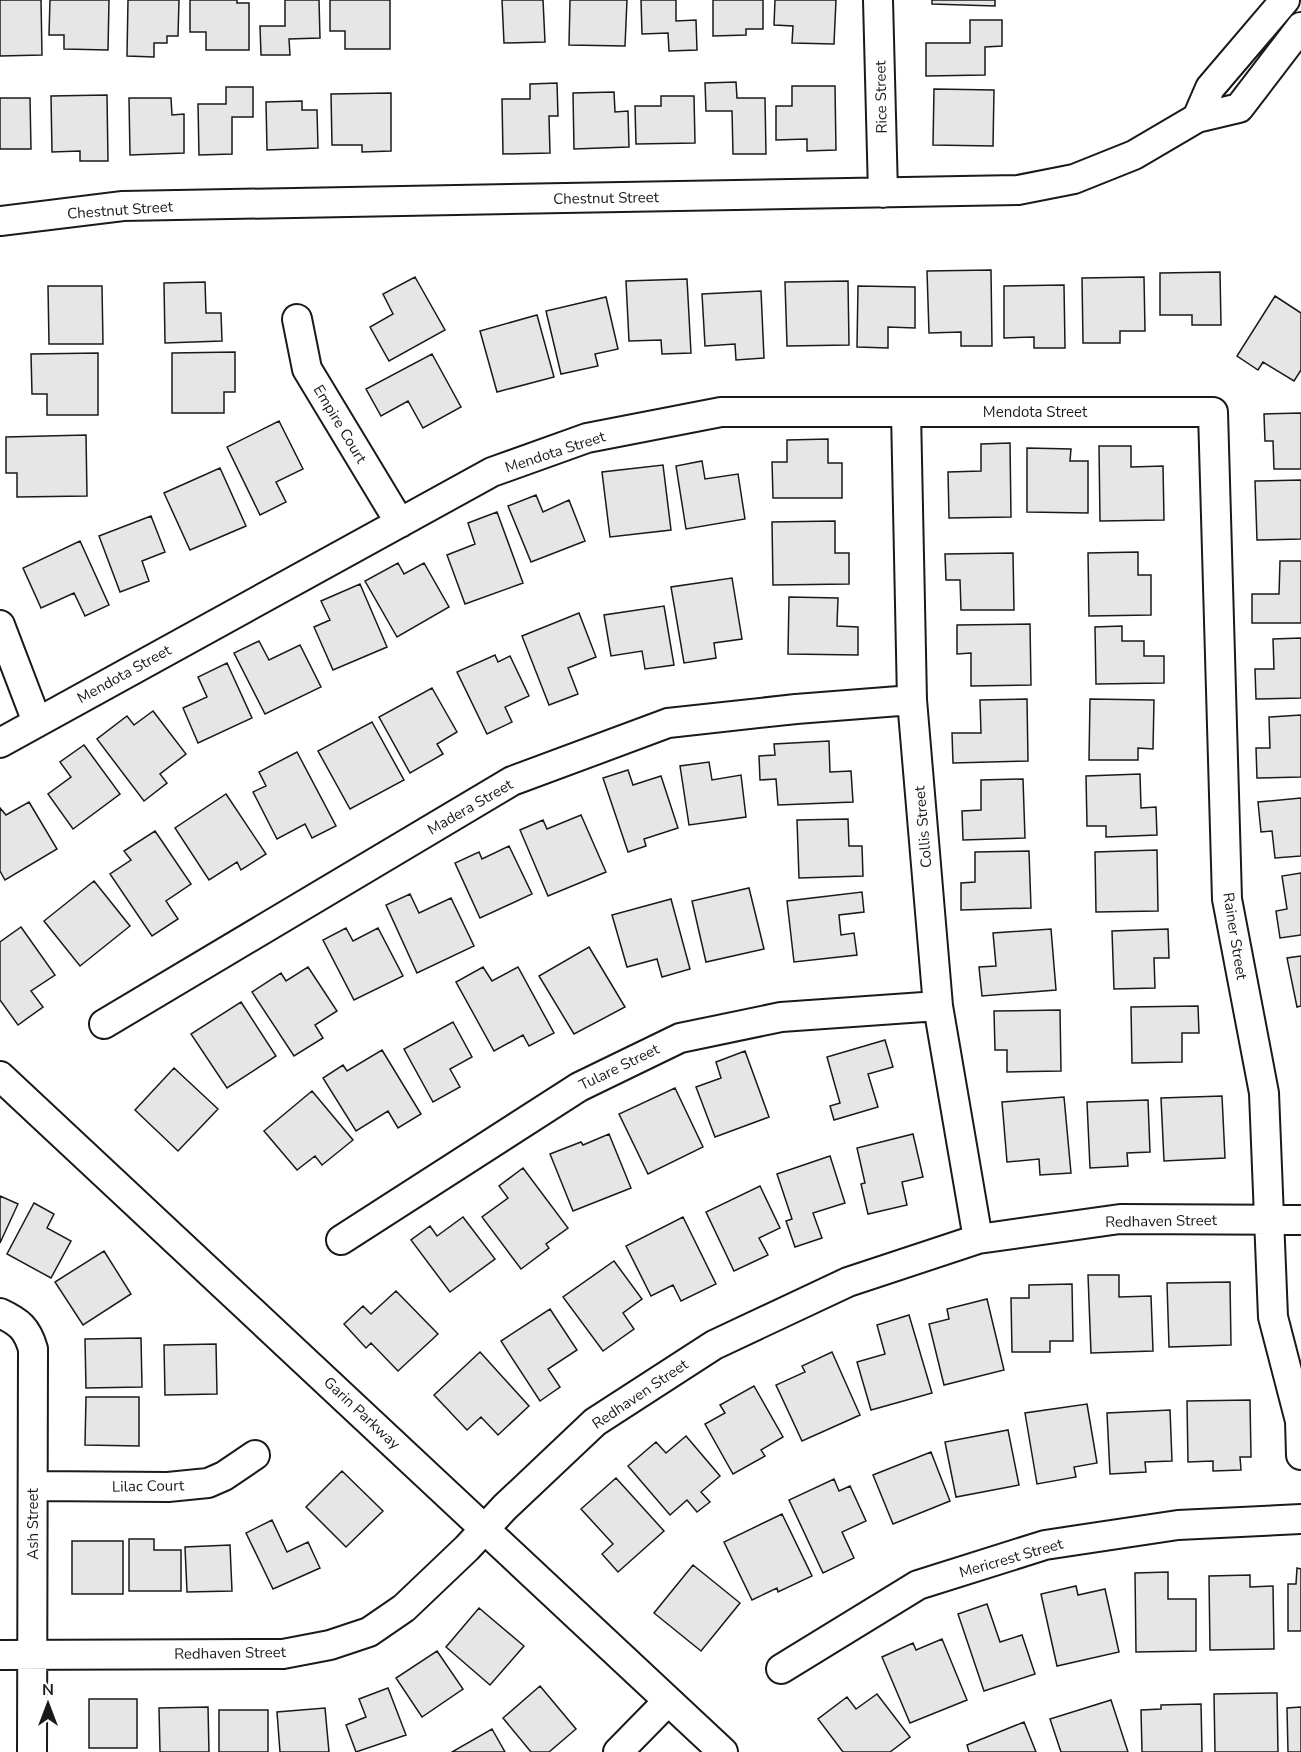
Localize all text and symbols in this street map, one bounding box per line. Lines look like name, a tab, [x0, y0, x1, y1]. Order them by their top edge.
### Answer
street label: Rice Street	[870, 60, 892, 134]
street label: Chestnut Street	[553, 187, 660, 209]
street label: Chestnut Street	[66, 196, 174, 224]
street label: Empire Court	[309, 381, 372, 468]
street label: Mendota Street	[983, 402, 1088, 422]
street label: Mendota Street	[502, 426, 608, 478]
street label: Mendota Street	[74, 640, 175, 708]
street label: Madera Street	[424, 774, 517, 840]
street label: Collis Street	[909, 784, 937, 869]
street label: Rainer Street	[1218, 891, 1252, 982]
street label: Tulare Street	[576, 1039, 663, 1095]
street label: Redhaven Street	[1105, 1210, 1218, 1232]
street label: Redhaven Street	[588, 1354, 693, 1434]
street label: Garin Parkway	[319, 1372, 405, 1454]
street label: Lilac Court	[112, 1475, 185, 1497]
street label: Ash Street	[23, 1488, 43, 1560]
street label: Mericrest Street	[957, 1533, 1066, 1582]
street label: Redhaven Street	[174, 1642, 287, 1664]
north arrow	[18, 1674, 78, 1734]
text: N	[42, 1679, 54, 1701]

